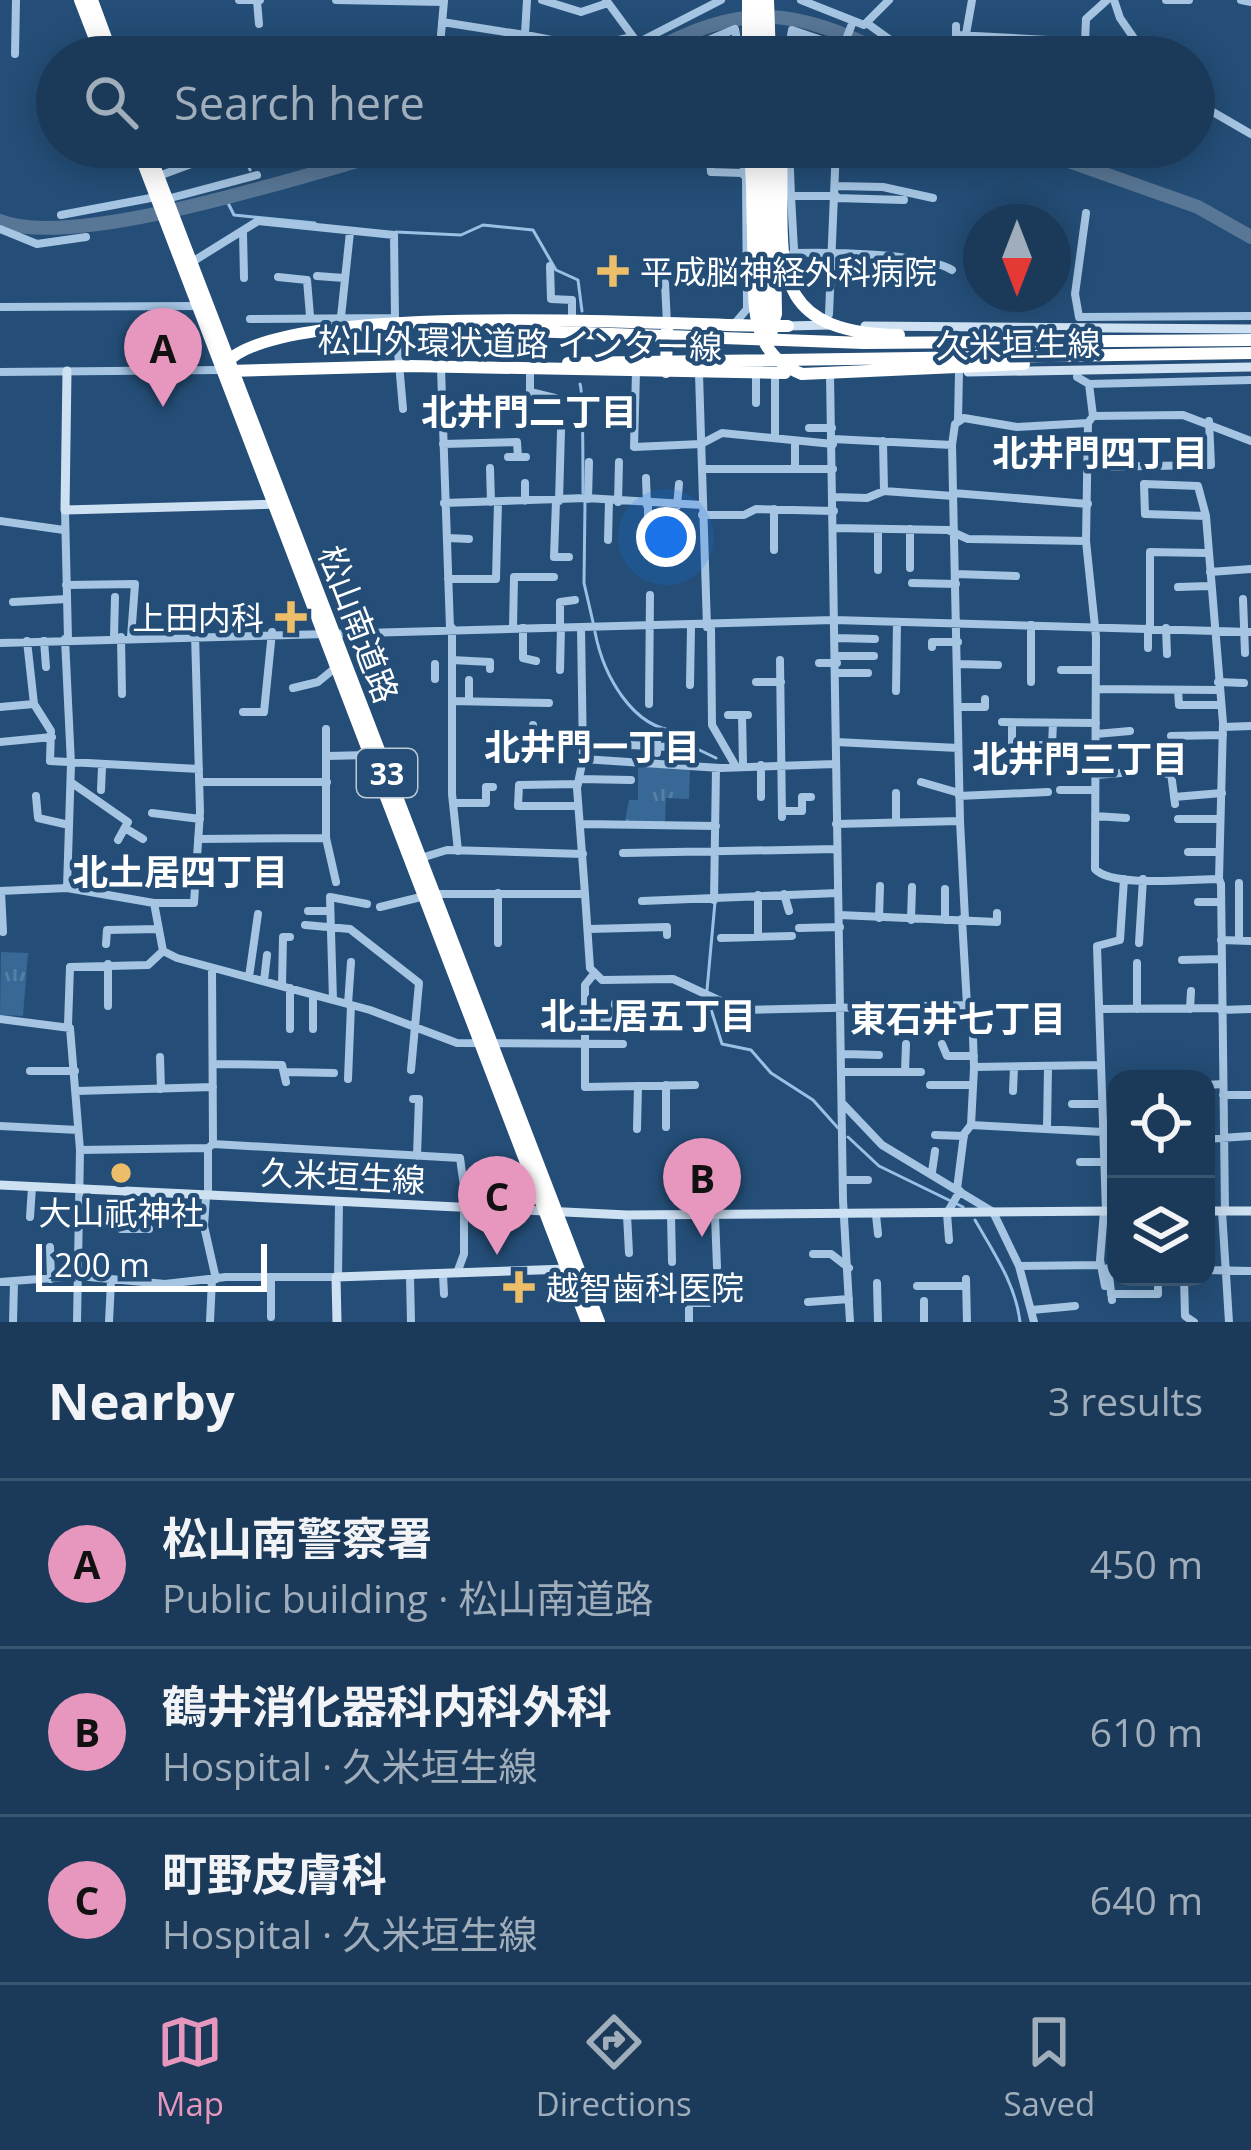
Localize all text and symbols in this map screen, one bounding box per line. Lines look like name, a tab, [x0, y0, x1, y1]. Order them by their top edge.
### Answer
search box	[36, 36, 1215, 168]
icon: search	[78, 69, 144, 135]
text: Search here	[174, 72, 425, 133]
north arrow	[963, 204, 1071, 312]
place label: 平成脳神経外科病院	[640, 249, 937, 294]
marker: 平成脳神経外科病院	[597, 255, 629, 287]
pin: A	[124, 308, 202, 407]
street label: 松山外環状道路 インター線	[317, 317, 723, 369]
street label: 久米垣生線	[935, 320, 1101, 368]
district label: 北井門二丁目	[421, 387, 637, 436]
district label: 北井門四丁目	[992, 428, 1208, 477]
your location	[636, 507, 696, 567]
street label: 松山南道路	[308, 539, 410, 709]
place label: 上田内科	[132, 595, 264, 640]
marker: 上田内科	[275, 601, 307, 633]
district label: 北井門一丁目	[484, 722, 700, 771]
district label: 北井門三丁目	[972, 734, 1188, 783]
road number: 33	[357, 749, 417, 797]
district label: 北土居四丁目	[72, 847, 288, 896]
district label: 北土居五丁目	[540, 991, 756, 1040]
district label: 東石井七丁目	[850, 994, 1066, 1043]
map controls	[1107, 1070, 1215, 1286]
button: locate	[1107, 1070, 1215, 1178]
pin: B	[663, 1138, 741, 1237]
street label: 久米垣生線	[259, 1149, 427, 1203]
pin: C	[458, 1156, 536, 1255]
marker: 大山祇神社	[108, 1160, 134, 1186]
button: layers	[1107, 1178, 1215, 1286]
place label: 大山祇神社	[39, 1190, 204, 1235]
scale bar	[36, 1238, 267, 1291]
text: 200 m	[54, 1242, 150, 1287]
place label: 越智歯科医院	[546, 1265, 744, 1310]
marker: 越智歯科医院	[503, 1271, 535, 1303]
text: Nearby	[48, 1365, 235, 1435]
text: 3 results	[1048, 1374, 1203, 1427]
text: 松山南警察署	[162, 1507, 432, 1568]
text: A	[74, 1537, 100, 1590]
text: 450 m	[1090, 1537, 1203, 1590]
text: Public building · 松山南道路	[162, 1571, 654, 1624]
text: 鶴井消化器科内科外科	[162, 1675, 612, 1736]
text: B	[74, 1705, 100, 1758]
text: 610 m	[1090, 1705, 1203, 1758]
text: Hospital · 久米垣生線	[162, 1739, 537, 1792]
text: 町野皮膚科	[162, 1843, 387, 1904]
text: C	[75, 1873, 99, 1926]
text: 640 m	[1090, 1873, 1203, 1926]
text: Hospital · 久米垣生線	[162, 1907, 537, 1960]
tab: Map	[156, 2009, 224, 2126]
tab: Directions	[536, 2009, 692, 2126]
tab: Saved	[1003, 2009, 1095, 2126]

